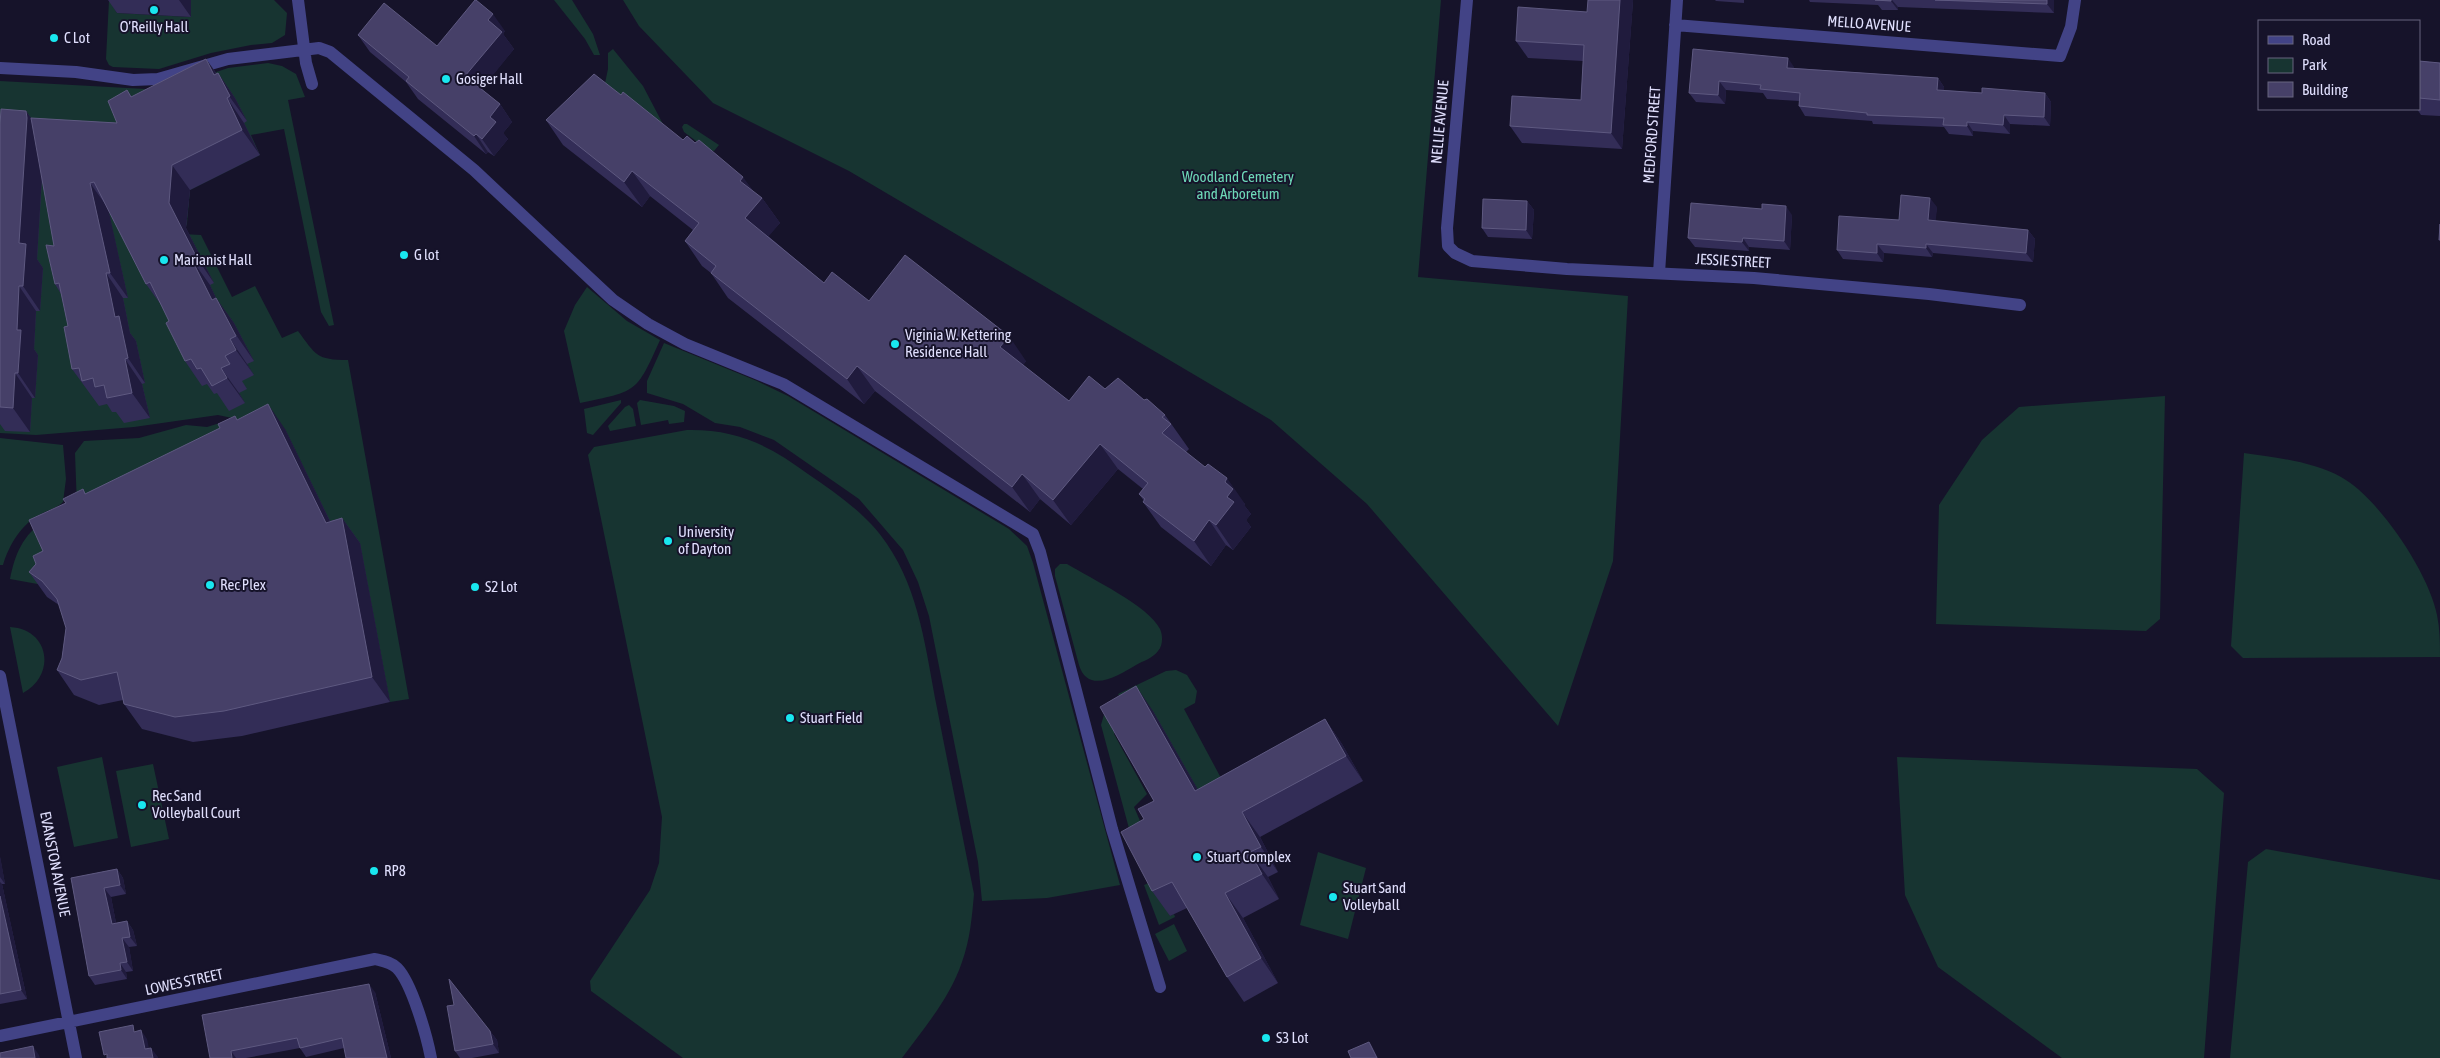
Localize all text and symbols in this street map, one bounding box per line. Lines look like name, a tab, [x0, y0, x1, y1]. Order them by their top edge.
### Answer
marker: O’Reilly Hall	[148, 4, 160, 16]
street label: MELLO AVENUE	[1827, 12, 1912, 35]
place label: O’Reilly Hall	[120, 18, 188, 35]
legend	[2258, 20, 2420, 110]
place label: C Lot	[64, 29, 90, 46]
text: Road	[2302, 31, 2331, 48]
marker: C Lot	[48, 32, 60, 44]
text: Park	[2302, 56, 2327, 73]
place label: Gosiger Hall	[456, 70, 523, 87]
marker: Gosiger Hall	[440, 73, 452, 85]
street label: NELLIE AVENUE	[1427, 79, 1452, 165]
text: Building	[2302, 81, 2348, 98]
street label: MEDFORD STREET	[1640, 85, 1663, 184]
park label: Woodland Cemetery and Arboretum	[1182, 168, 1294, 202]
place label: G lot	[414, 246, 439, 263]
marker: G lot	[398, 249, 410, 261]
street label: JESSIE STREET	[1695, 250, 1772, 271]
place label: Marianist Hall	[174, 251, 252, 268]
marker: Marianist Hall	[158, 254, 170, 266]
place label: Viginia W. Kettering Residence Hall	[905, 326, 1012, 360]
marker: Viginia W. Kettering Residence Hall	[889, 338, 901, 350]
place label: University of Dayton	[678, 523, 734, 557]
marker: University of Dayton	[662, 535, 674, 547]
place label: Rec Plex	[220, 576, 266, 593]
place label: S2 Lot	[485, 578, 518, 595]
marker: Rec Plex	[204, 579, 216, 591]
marker: S2 Lot	[469, 581, 481, 593]
place label: Stuart Field	[800, 709, 863, 726]
marker: Stuart Field	[784, 712, 796, 724]
place label: Rec Sand Volleyball Court	[152, 787, 240, 821]
marker: Rec Sand Volleyball Court	[136, 799, 148, 811]
street label: EVANSTON AVENUE	[37, 810, 74, 919]
place label: Stuart Complex	[1207, 848, 1291, 865]
marker: Stuart Complex	[1191, 851, 1203, 863]
place label: RP8	[384, 862, 406, 879]
marker: RP8	[368, 865, 380, 877]
place label: Stuart Sand Volleyball	[1343, 879, 1406, 913]
marker: Stuart Sand Volleyball	[1327, 891, 1339, 903]
street label: LOWES STREET	[143, 965, 225, 998]
place label: S3 Lot	[1276, 1029, 1309, 1046]
marker: S3 Lot	[1260, 1032, 1272, 1044]

